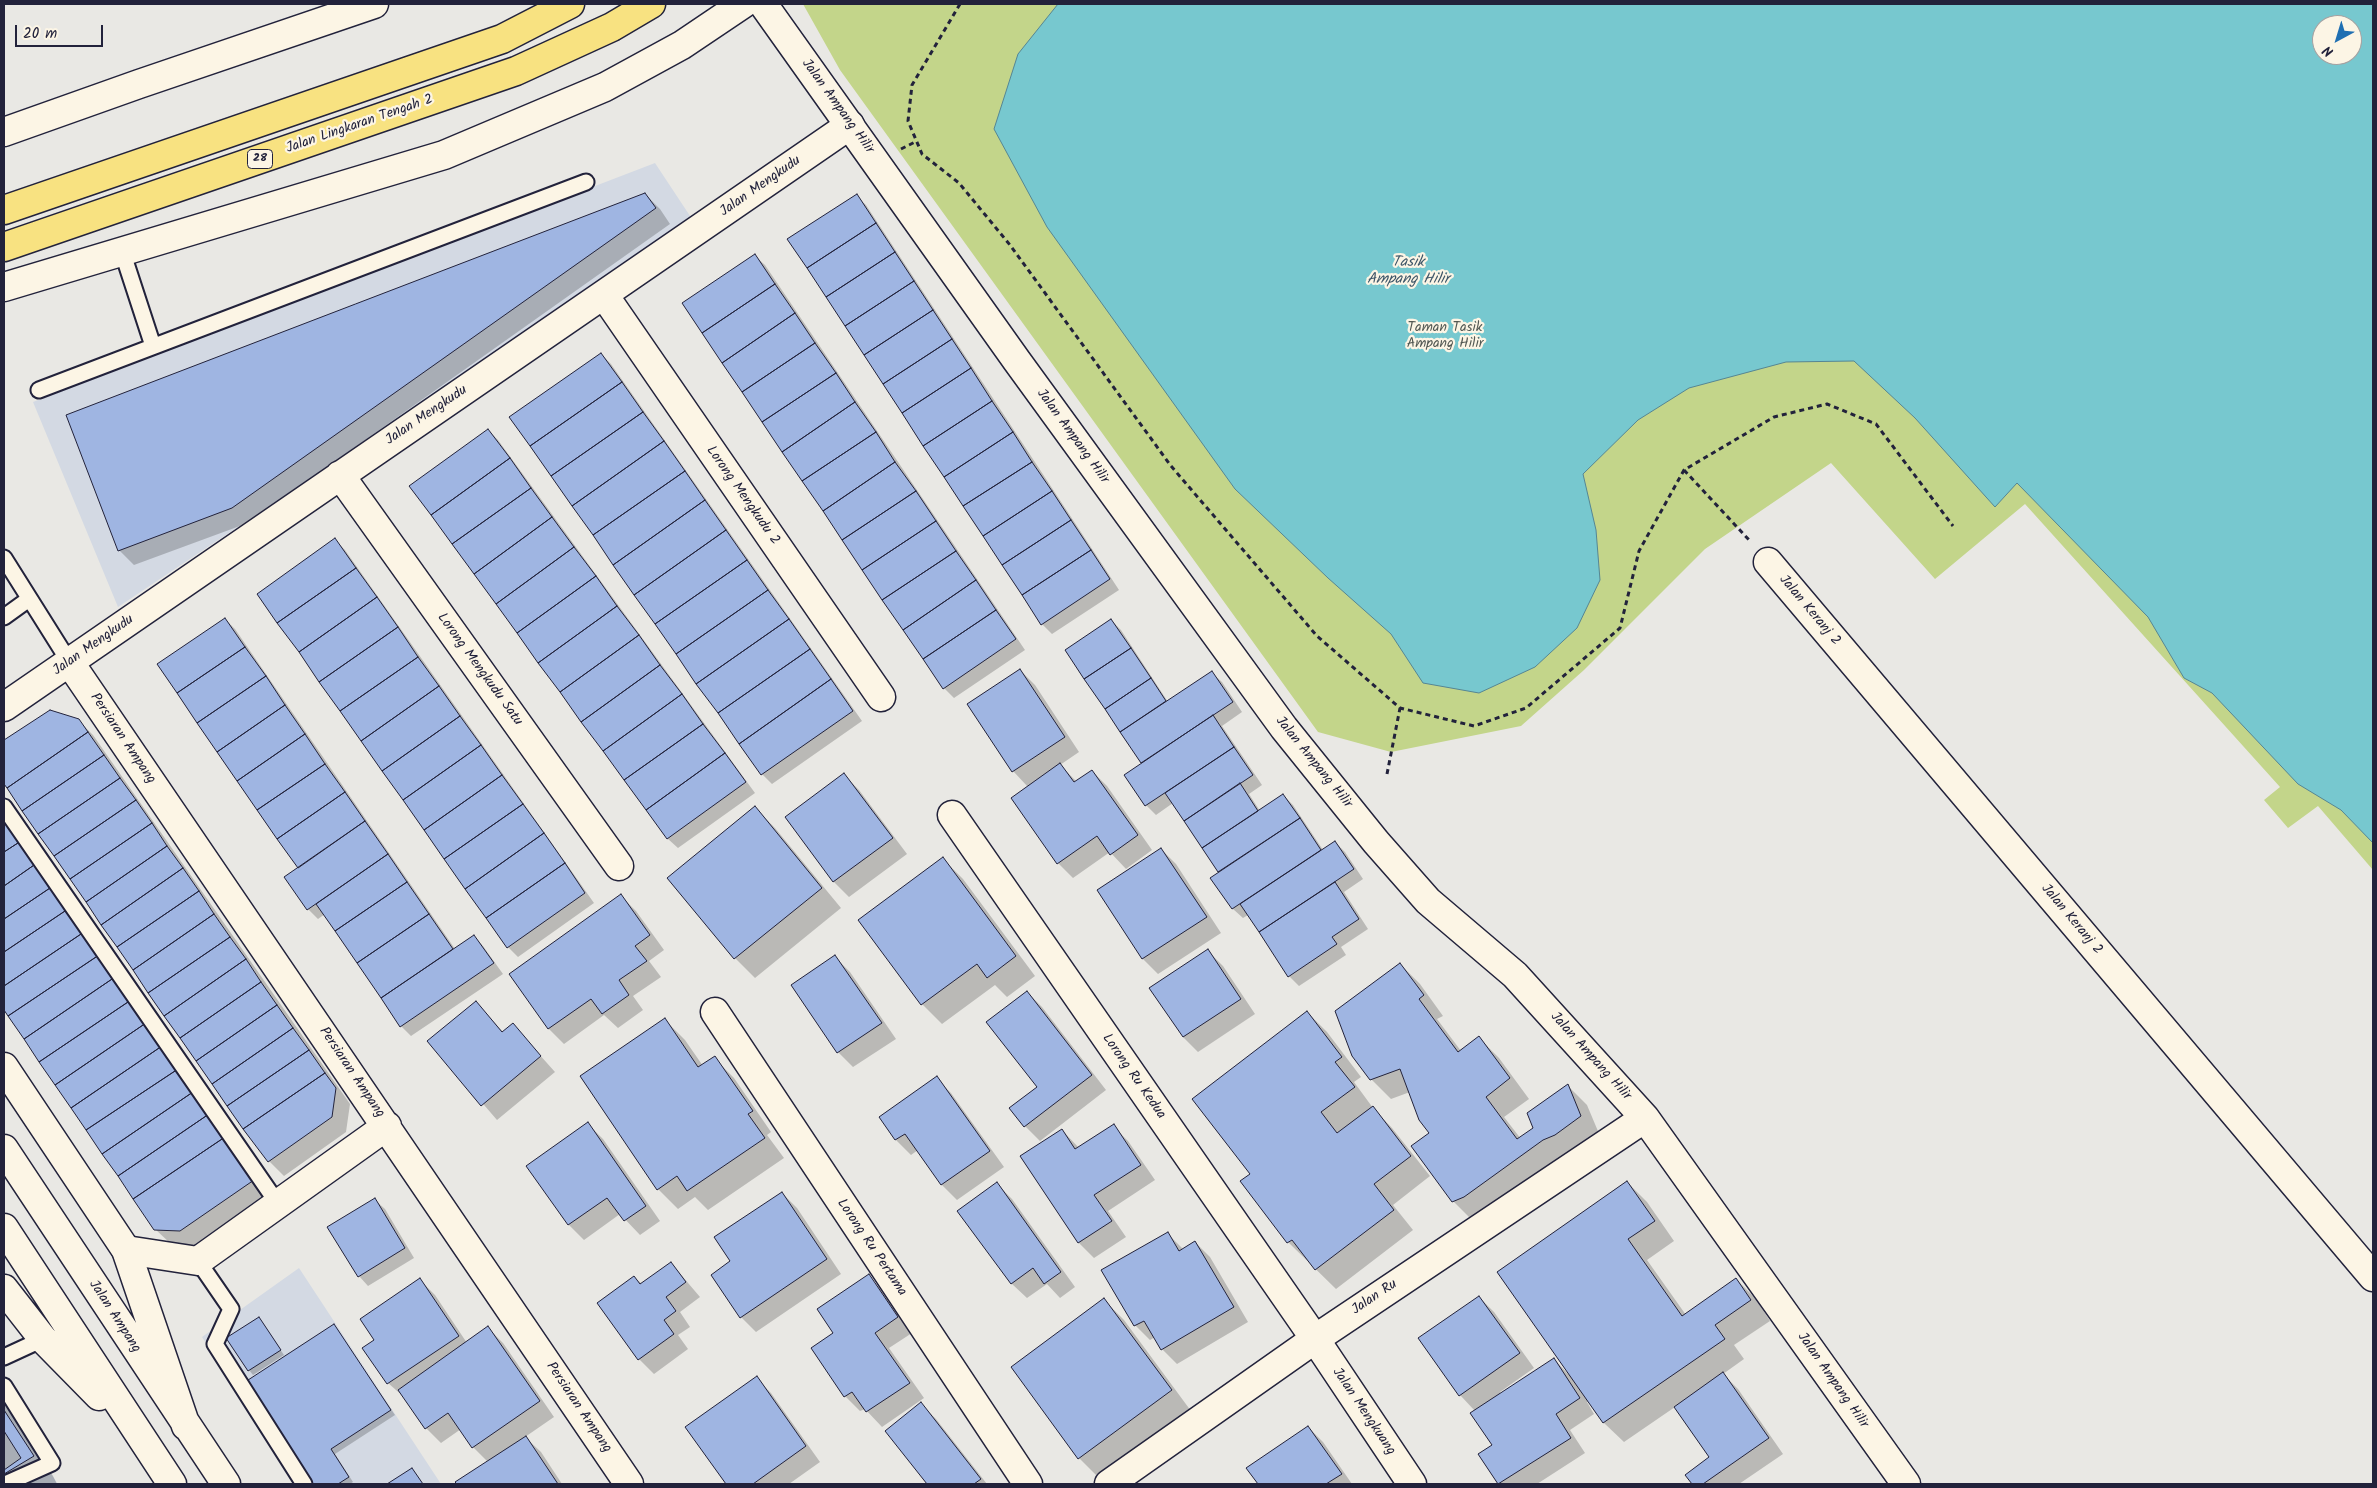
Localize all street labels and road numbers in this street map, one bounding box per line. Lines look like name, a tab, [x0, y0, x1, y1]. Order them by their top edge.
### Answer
street label: Jalan Ampang Hilir	[797, 56, 877, 158]
street label: Jalan Lingkaran Tengah 2	[284, 92, 436, 158]
road number: 28	[248, 150, 272, 168]
street label: Jalan Mengkudu	[717, 153, 805, 221]
street label: Jalan Mengkudu	[383, 383, 471, 449]
street label: Jalan Ampang Hilir	[1032, 386, 1112, 488]
street label: Lorong Mengkudu 2	[702, 443, 782, 549]
street label: Jalan Keranj 2	[1775, 572, 1843, 650]
street label: Lorong Mengkudu Satu	[433, 610, 525, 730]
street label: Jalan Mengkudu	[50, 612, 138, 680]
street label: Persiaran Ampang	[85, 690, 159, 788]
street label: Jalan Ampang Hilir	[1271, 714, 1355, 812]
street label: Jalan Keranj 2	[2037, 881, 2105, 959]
street label: Jalan Ampang Hilir	[1546, 1009, 1634, 1105]
street label: Persiaran Ampang	[314, 1024, 388, 1122]
street label: Lorong Ru Kedua	[1097, 1031, 1169, 1123]
street label: Lorong Ru Pertama	[832, 1196, 910, 1300]
street label: Jalan Ru	[1349, 1277, 1401, 1319]
street label: Jalan Ampang	[84, 1278, 144, 1356]
street label: Jalan Ampang Hilir	[1793, 1330, 1871, 1432]
street label: Persiaran Ampang	[541, 1359, 615, 1457]
street label: Jalan Mengkuang	[1328, 1365, 1398, 1459]

